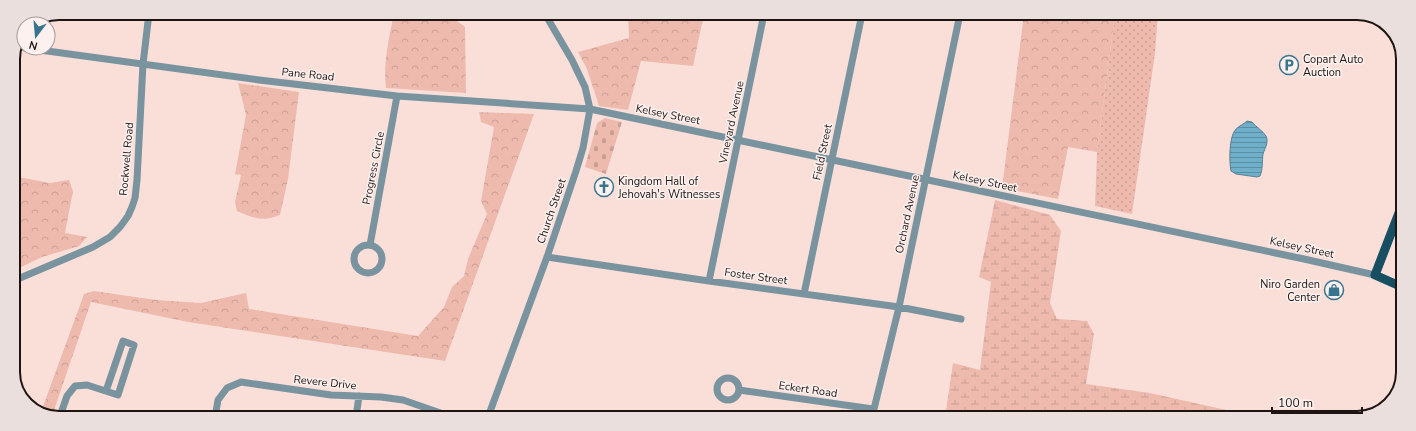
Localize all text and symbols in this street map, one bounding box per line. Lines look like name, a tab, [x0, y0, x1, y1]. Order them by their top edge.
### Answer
north arrow	[16, 16, 56, 56]
text: N	[27, 37, 39, 53]
place label: Copart Auto Auction	[1303, 52, 1363, 80]
parking icon: Copart Auto Auction	[1278, 54, 1300, 76]
street label: Pane Road	[281, 64, 335, 85]
street label: Vineyard Avenue	[715, 79, 748, 166]
street label: Kelsey Street	[634, 101, 702, 128]
street label: Rockwell Road	[116, 122, 137, 196]
street label: Field Street	[809, 123, 836, 181]
street label: Progress Circle	[359, 130, 388, 206]
street label: Kelsey Street	[951, 167, 1019, 196]
street label: Orchard Avenue	[892, 173, 923, 255]
place label: Kingdom Hall of Jehovah's Witnesses	[617, 174, 720, 202]
street label: Church Street	[533, 176, 570, 246]
church icon: Kingdom Hall of Jehovah's Witnesses	[593, 176, 615, 198]
street label: Kelsey Street	[1268, 233, 1336, 262]
street label: Foster Street	[723, 265, 789, 288]
place label: Niro Garden Center	[1260, 277, 1320, 305]
shop icon: Niro Garden Center	[1323, 279, 1345, 301]
street label: Revere Drive	[293, 372, 357, 393]
street label: Eckert Road	[778, 378, 838, 401]
scale bar	[1272, 389, 1362, 415]
text: 100 m	[1278, 395, 1313, 411]

